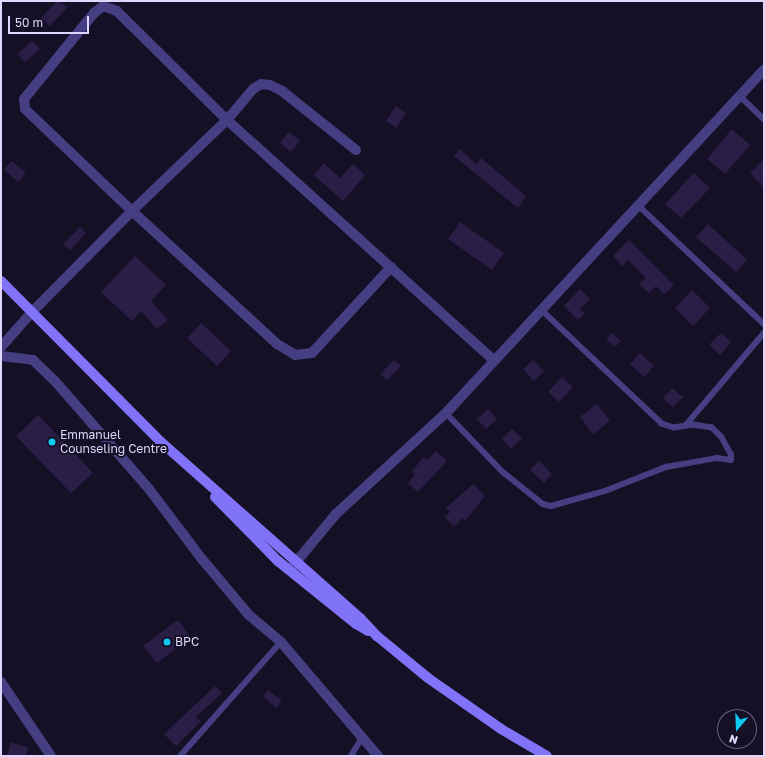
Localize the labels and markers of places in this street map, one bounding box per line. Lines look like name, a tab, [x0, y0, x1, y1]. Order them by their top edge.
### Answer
place label: Emmanuel Counseling Centre	[60, 428, 167, 456]
marker: Emmanuel Counseling Centre	[47, 437, 57, 447]
place label: BPC	[175, 635, 199, 649]
marker: BPC	[162, 637, 172, 647]

